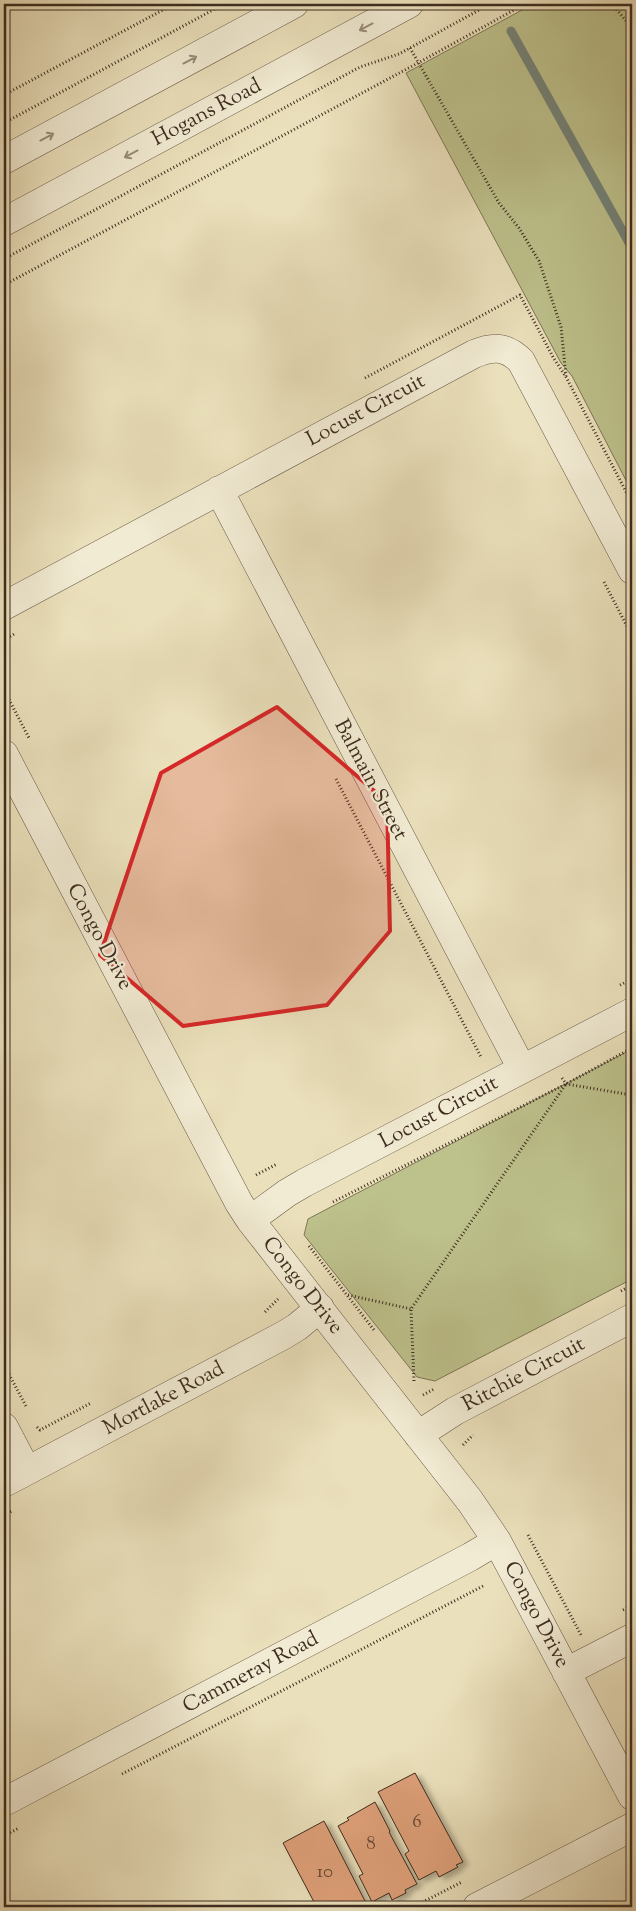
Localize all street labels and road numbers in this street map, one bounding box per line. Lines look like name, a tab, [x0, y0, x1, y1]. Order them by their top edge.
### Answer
street label: Hogans Road	[147, 71, 267, 155]
street label: Locust Circuit	[301, 367, 431, 455]
street label: Balmain Street	[326, 714, 414, 846]
street label: Congo Drive	[58, 878, 140, 996]
street label: Locust Circuit	[374, 1069, 504, 1157]
street label: Congo Drive	[254, 1231, 350, 1341]
street label: Ritchie Circuit	[457, 1330, 591, 1420]
street label: Mortlake Road	[98, 1354, 230, 1444]
street label: Congo Drive	[495, 1556, 577, 1674]
street label: Cammeray Road	[178, 1624, 324, 1721]

